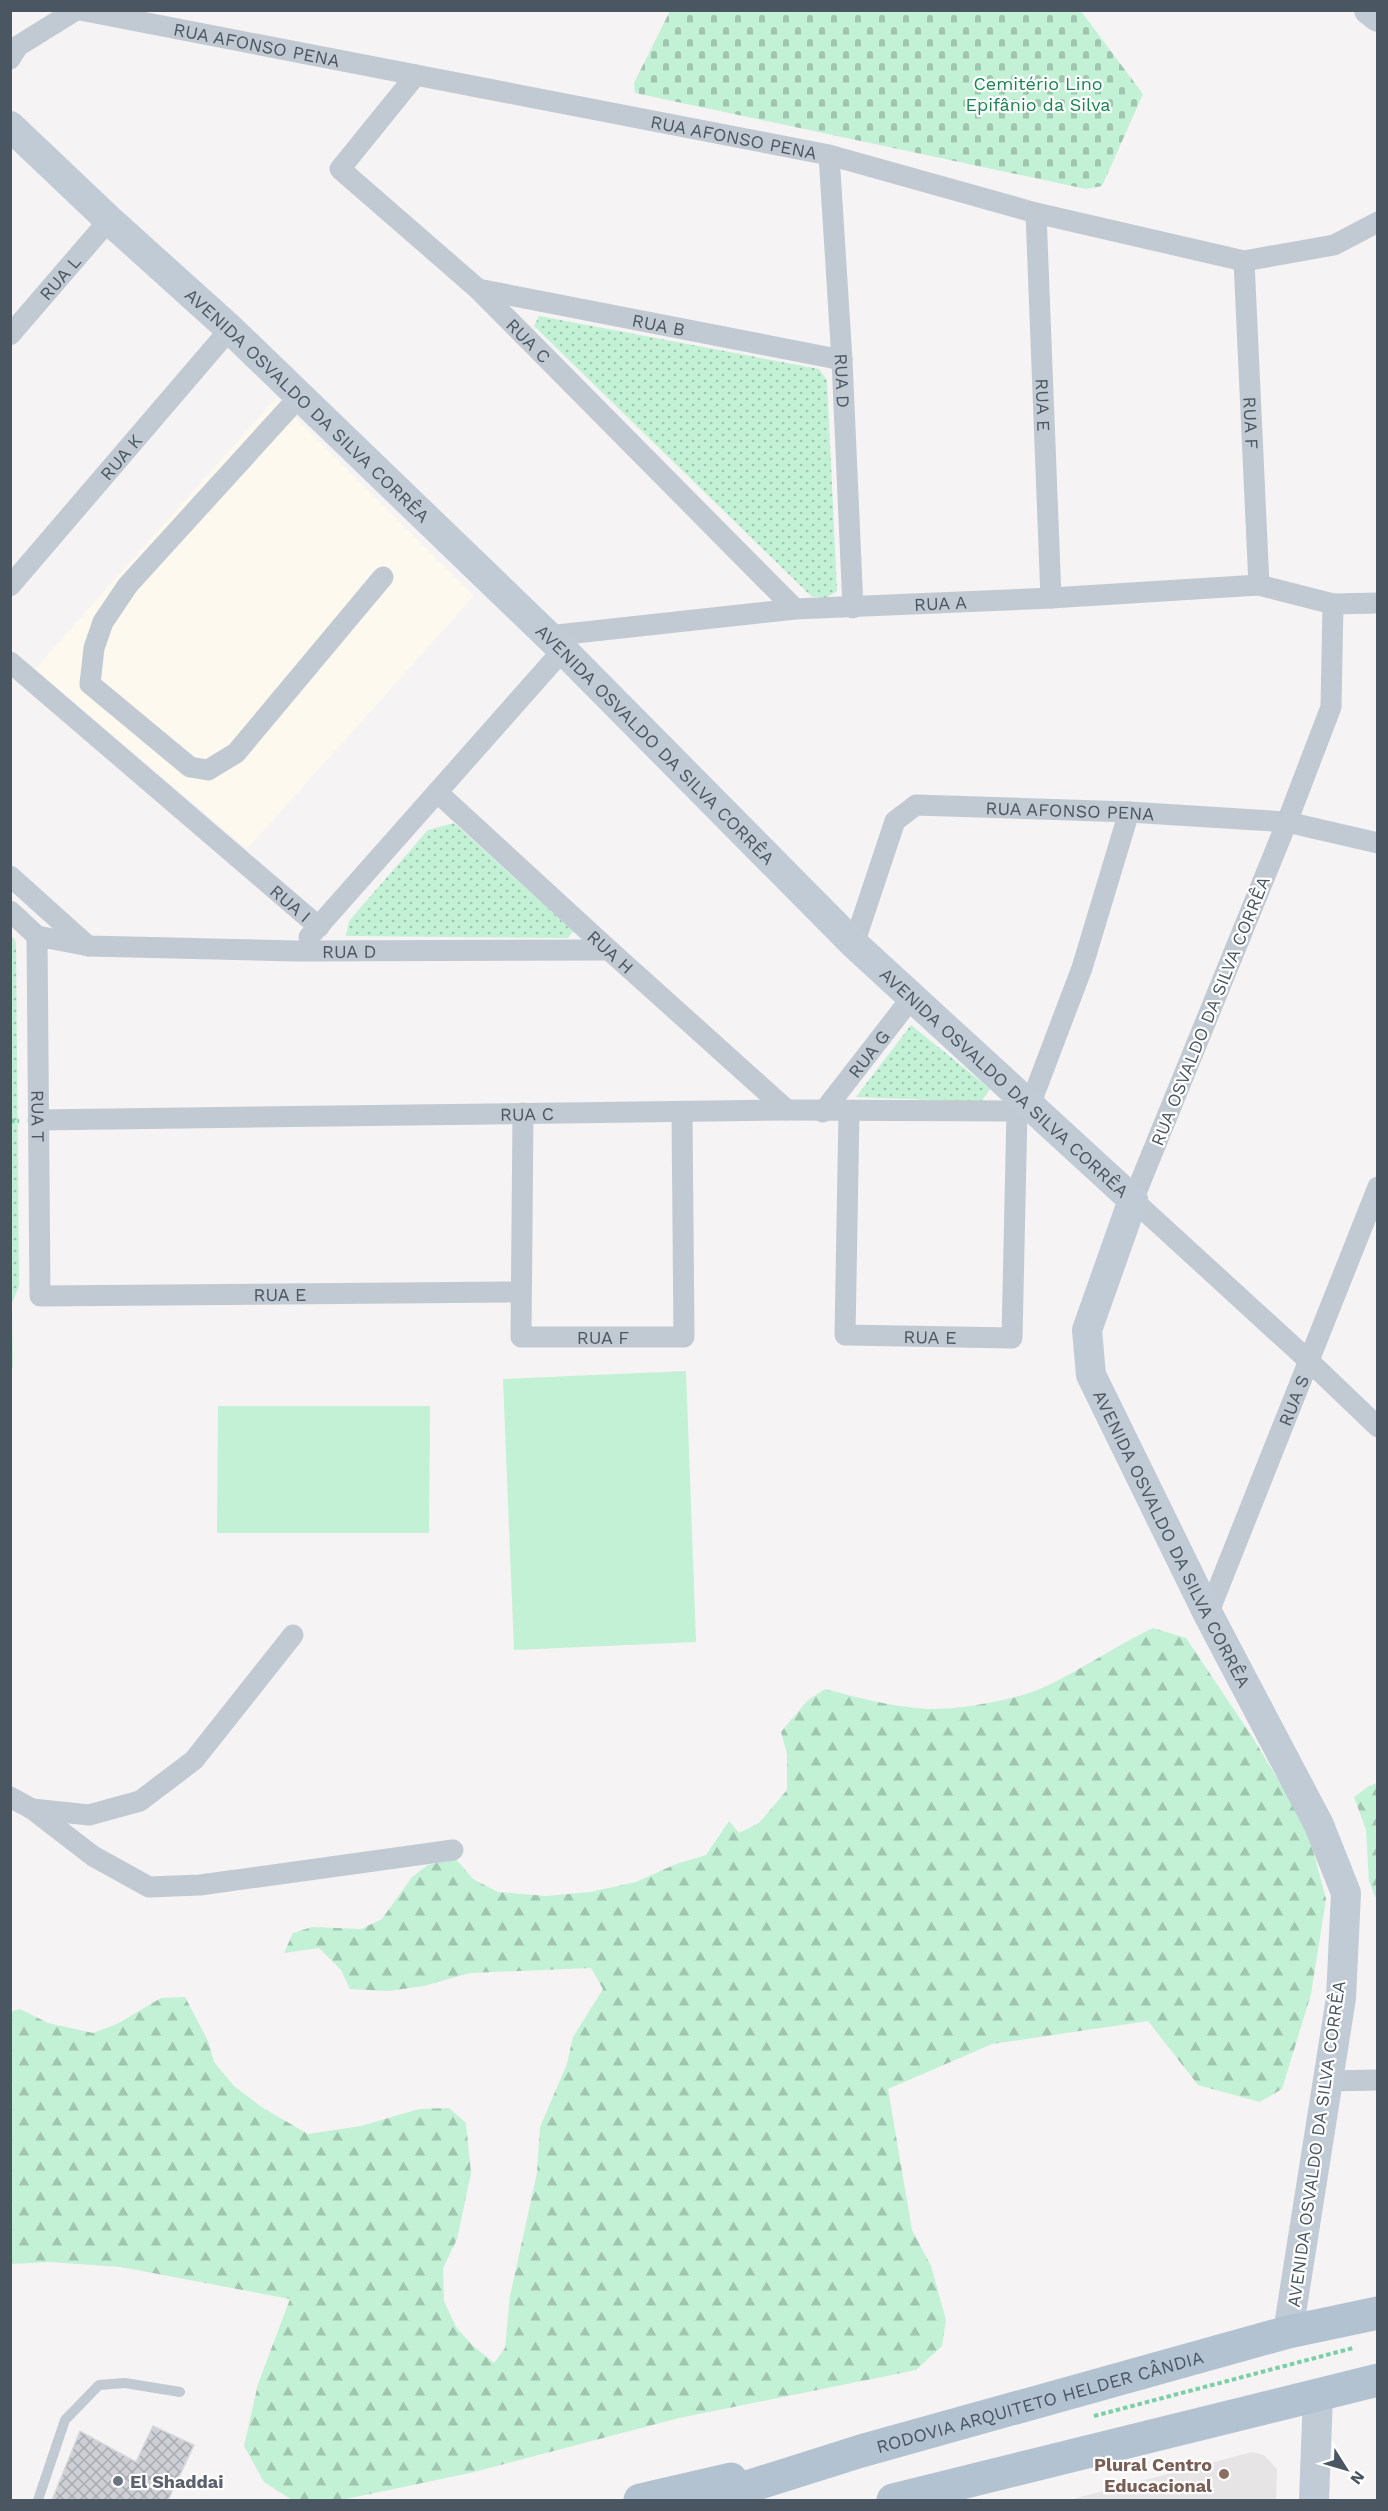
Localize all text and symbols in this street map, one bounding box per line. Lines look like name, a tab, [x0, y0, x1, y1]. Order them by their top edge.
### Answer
street label: RUA AFONSO PENA	[172, 18, 342, 71]
park label: Cemitério Lino Epifânio da Silva	[965, 73, 1111, 115]
street label: RUA AFONSO PENA	[649, 110, 819, 163]
street label: RUA L	[35, 251, 85, 304]
street label: AVENIDA OSVALDO DA SILVA CORRÊA	[181, 284, 434, 526]
street label: RUA B	[630, 309, 687, 340]
street label: RUA C	[502, 314, 555, 367]
street label: RUA D	[831, 353, 855, 408]
street label: RUA E	[1032, 378, 1055, 432]
street label: RUA F	[1240, 396, 1263, 450]
street label: RUA K	[95, 430, 146, 484]
street label: RUA A	[914, 591, 967, 614]
street label: AVENIDA OSVALDO DA SILVA CORRÊA	[532, 620, 779, 869]
street label: RUA AFONSO PENA	[985, 797, 1155, 824]
street label: RUA OSVALDO DA SILVA CORRÊA	[1146, 873, 1274, 1149]
street label: RUA I	[266, 880, 316, 926]
street label: RUA H	[583, 925, 638, 978]
street label: RUA D	[322, 940, 377, 961]
street label: AVENIDA OSVALDO DA SILVA CORRÊA	[876, 963, 1133, 1202]
street label: RUA G	[843, 1025, 893, 1082]
street label: RUA T	[28, 1090, 49, 1142]
street label: RUA C	[500, 1103, 554, 1124]
street label: RUA E	[253, 1283, 307, 1305]
street label: RUA E	[903, 1326, 957, 1348]
street label: RUA F	[577, 1327, 629, 1348]
street label: RUA S	[1273, 1372, 1313, 1429]
street label: AVENIDA OSVALDO DA SILVA CORRÊA	[1089, 1386, 1255, 1691]
street label: AVENIDA OSVALDO DA SILVA CORRÊA	[1283, 1979, 1349, 2309]
street label: RODOVIA ARQUITETO HELDER CÂNDIA	[874, 2346, 1206, 2457]
north arrow	[1316, 2439, 1376, 2499]
place label: Plural Centro Educacional	[1094, 2454, 1212, 2496]
marker: Plural Centro Educacional	[1217, 2467, 1231, 2481]
text: N	[1346, 2467, 1369, 2488]
place label: El Shaddai	[130, 2471, 224, 2492]
marker: El Shaddai	[111, 2474, 125, 2488]

